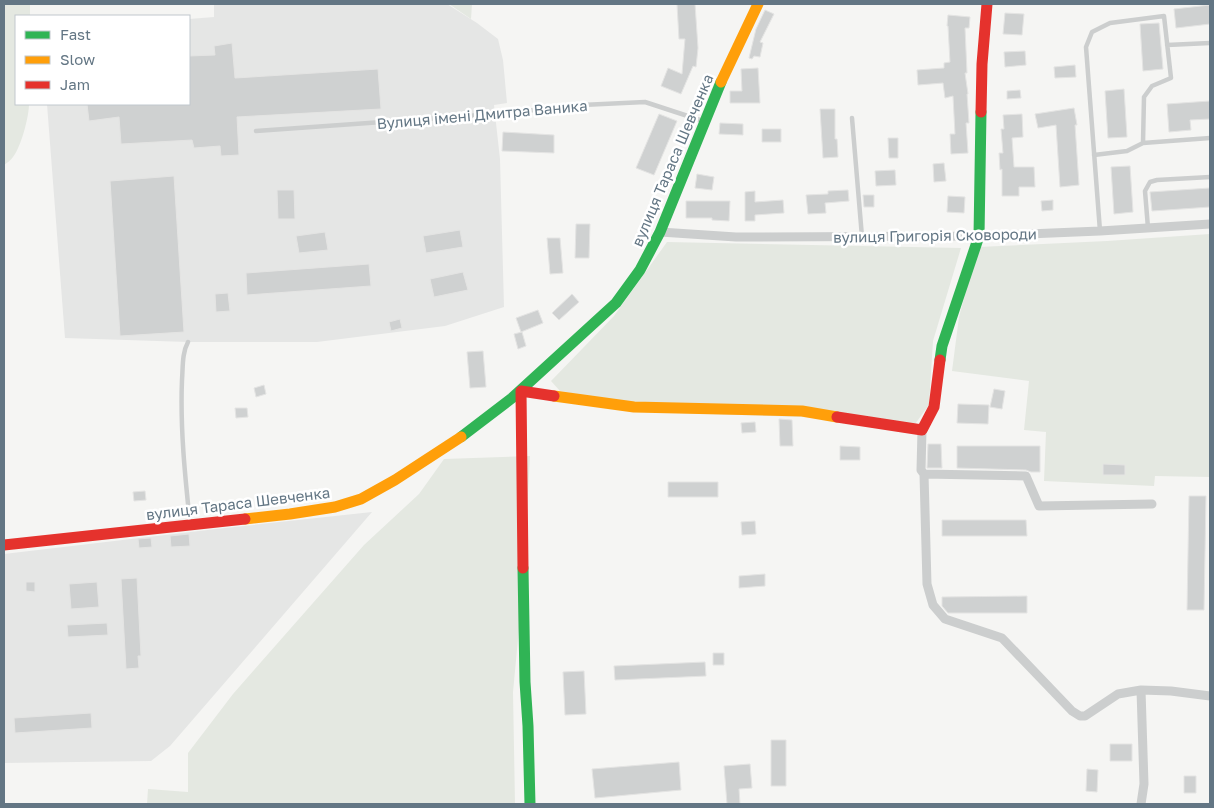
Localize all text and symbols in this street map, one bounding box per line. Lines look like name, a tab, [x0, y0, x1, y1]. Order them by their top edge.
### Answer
legend	[15, 15, 190, 105]
text: Fast	[60, 25, 91, 43]
text: Slow	[60, 50, 95, 68]
street label: вулиця Тараса Шевченка	[628, 71, 716, 249]
text: Jam	[60, 75, 90, 93]
street label: Вулиця імені Дмитра Ваника	[376, 96, 588, 132]
street label: вулиця Григорія Сковороди	[833, 224, 1037, 246]
street label: вулиця Тараса Шевченка	[145, 483, 331, 523]

